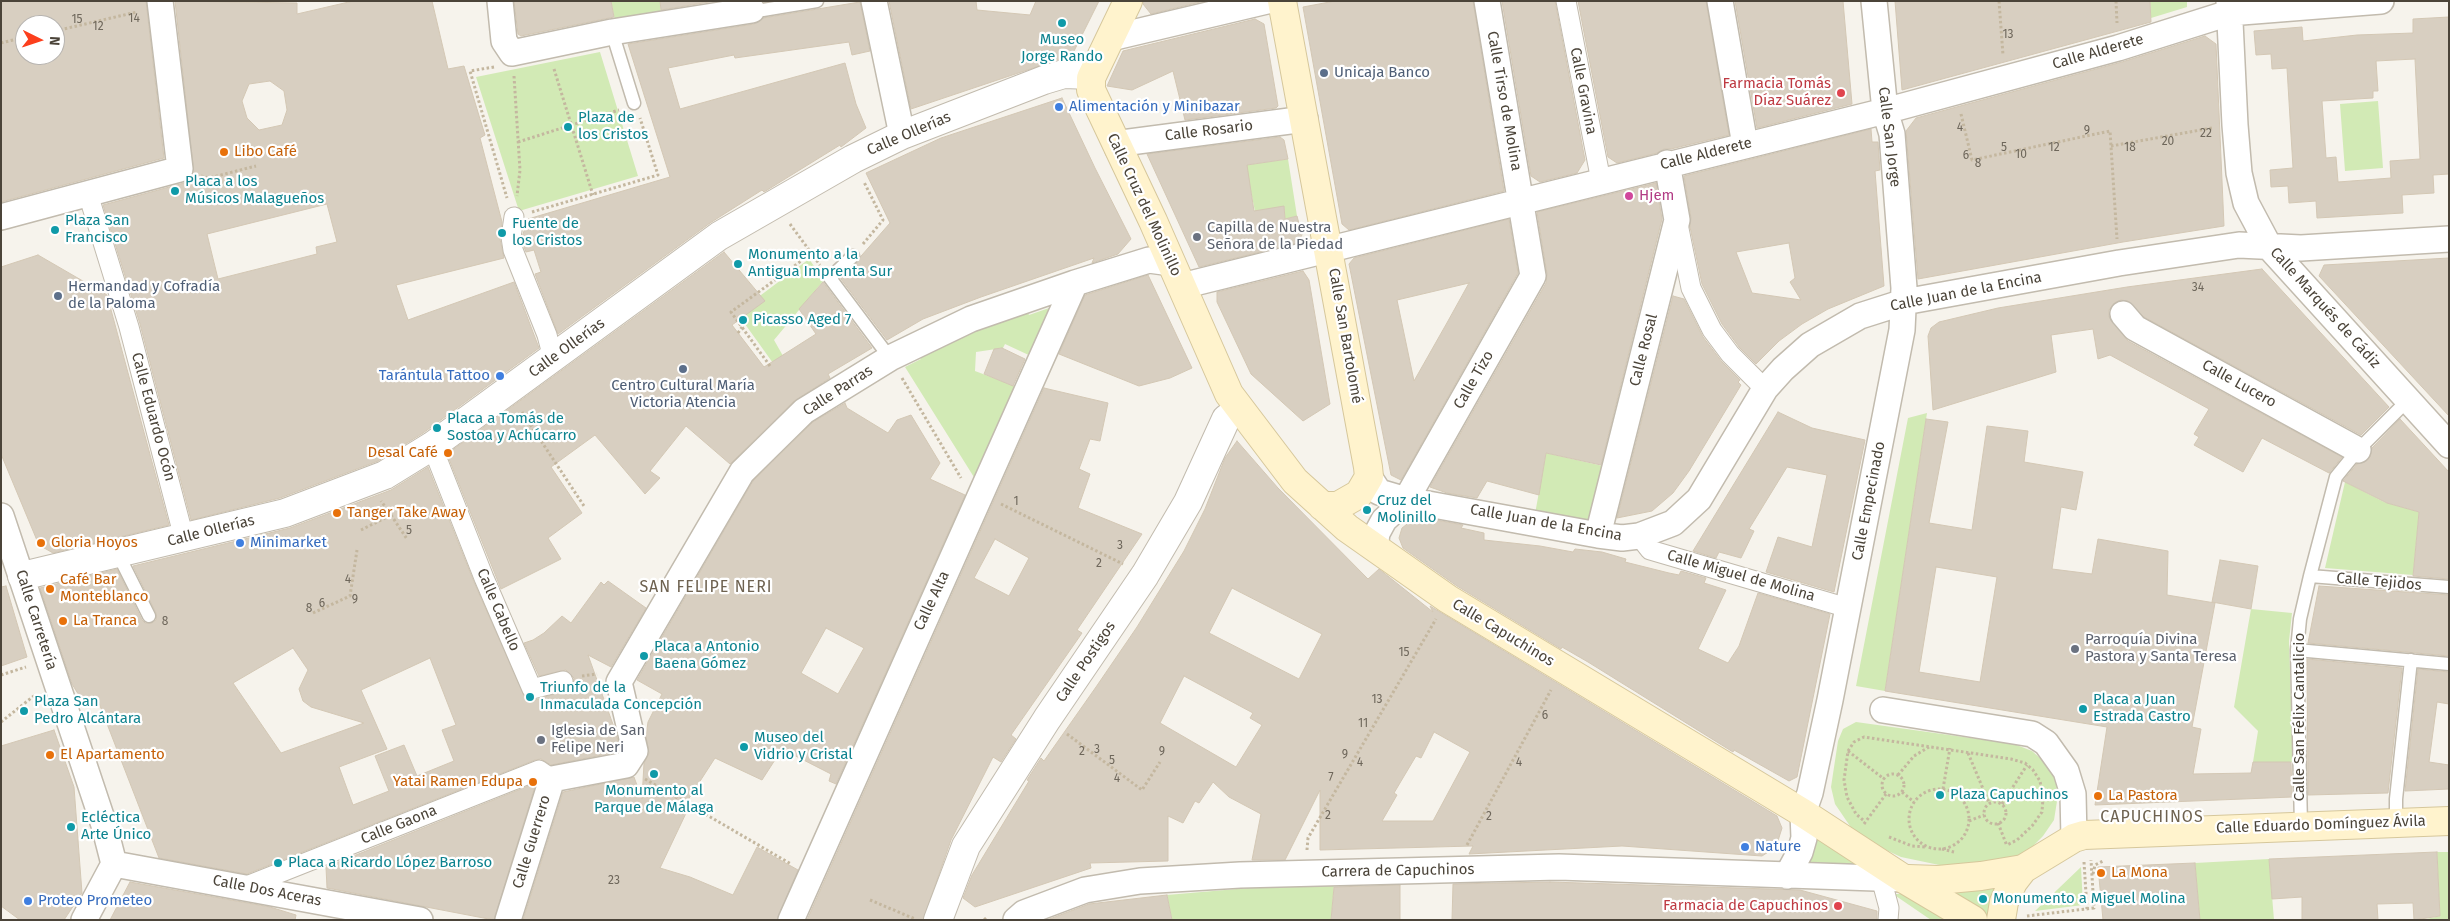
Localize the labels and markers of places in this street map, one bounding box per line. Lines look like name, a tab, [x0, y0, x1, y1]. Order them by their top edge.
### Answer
marker: Museo Jorge Rando	[1056, 17, 1068, 29]
place label: Museo Jorge Rando	[1021, 31, 1103, 66]
place label: Unicaja Banco	[1334, 64, 1430, 82]
marker: Unicaja Banco	[1318, 67, 1330, 79]
place label: Farmacia Tomás Díaz Suárez	[1722, 75, 1831, 110]
marker: Farmacia Tomás Díaz Suárez	[1835, 87, 1847, 99]
place label: Alimentación y Minibazar	[1069, 98, 1240, 116]
marker: Alimentación y Minibazar	[1053, 101, 1065, 113]
place label: Plaza de los Cristos	[578, 109, 648, 144]
marker: Plaza de los Cristos	[562, 121, 574, 133]
place label: Libo Café	[234, 143, 297, 161]
marker: Libo Café	[218, 146, 230, 158]
place label: Placa a los Músicos Malagueños	[185, 173, 324, 208]
marker: Placa a los Músicos Malagueños	[169, 185, 181, 197]
place label: Hjem	[1639, 187, 1674, 205]
marker: Hjem	[1623, 190, 1635, 202]
place label: Plaza San Francisco	[65, 212, 130, 247]
place label: Fuente de los Cristos	[512, 215, 582, 250]
place label: Capilla de Nuestra Señora de la Piedad	[1207, 219, 1343, 254]
marker: Plaza San Francisco	[49, 224, 61, 236]
marker: Fuente de los Cristos	[496, 227, 508, 239]
marker: Capilla de Nuestra Señora de la Piedad	[1191, 231, 1203, 243]
place label: Monumento a la Antigua Imprenta Sur	[748, 246, 892, 281]
marker: Monumento a la Antigua Imprenta Sur	[732, 258, 744, 270]
place label: Hermandad y Cofradía de la Paloma	[68, 278, 220, 313]
marker: Hermandad y Cofradía de la Paloma	[52, 290, 64, 302]
place label: Picasso Aged 7	[753, 311, 852, 329]
marker: Picasso Aged 7	[737, 314, 749, 326]
marker: Centro Cultural María Victoria Atencia	[677, 363, 689, 375]
place label: Tarántula Tattoo	[379, 367, 490, 385]
marker: Tarántula Tattoo	[494, 370, 506, 382]
place label: Centro Cultural María Victoria Atencia	[611, 377, 755, 412]
place label: Placa a Tomás de Sostoa y Achúcarro	[447, 410, 577, 445]
marker: Placa a Tomás de Sostoa y Achúcarro	[431, 422, 443, 434]
place label: Desal Café	[367, 444, 438, 462]
marker: Desal Café	[442, 447, 454, 459]
place label: Cruz del Molinillo	[1377, 492, 1437, 527]
place label: Tanger Take Away	[347, 504, 466, 522]
marker: Cruz del Molinillo	[1361, 504, 1373, 516]
marker: Tanger Take Away	[331, 507, 343, 519]
place label: Gloria Hoyos	[51, 534, 138, 552]
place label: Minimarket	[250, 534, 327, 552]
marker: Gloria Hoyos	[35, 537, 47, 549]
marker: Minimarket	[234, 537, 246, 549]
place label: Café Bar Monteblanco	[60, 571, 148, 606]
marker: Café Bar Monteblanco	[44, 583, 56, 595]
place label: La Tranca	[73, 612, 137, 630]
marker: La Tranca	[57, 615, 69, 627]
place label: Parroquía Divina Pastora y Santa Teresa	[2085, 631, 2237, 666]
place label: Placa a Antonio Baena Gómez	[654, 638, 759, 673]
marker: Parroquía Divina Pastora y Santa Teresa	[2069, 643, 2081, 655]
marker: Placa a Antonio Baena Gómez	[638, 650, 650, 662]
place label: Triunfo de la Inmaculada Concepción	[540, 679, 702, 714]
marker: Triunfo de la Inmaculada Concepción	[524, 691, 536, 703]
place label: Placa a Juan Estrada Castro	[2093, 691, 2191, 726]
place label: Plaza San Pedro Alcántara	[34, 693, 141, 728]
marker: Placa a Juan Estrada Castro	[2077, 703, 2089, 715]
marker: Plaza San Pedro Alcántara	[18, 705, 30, 717]
place label: Iglesia de San Felipe Neri	[551, 722, 645, 757]
place label: Museo del Vidrio y Cristal	[754, 729, 853, 764]
marker: Iglesia de San Felipe Neri	[535, 734, 547, 746]
marker: Museo del Vidrio y Cristal	[738, 741, 750, 753]
place label: El Apartamento	[60, 746, 165, 764]
marker: El Apartamento	[44, 749, 56, 761]
marker: Monumento al Parque de Málaga	[648, 768, 660, 780]
place label: Yatai Ramen Edupa	[393, 773, 523, 791]
marker: Yatai Ramen Edupa	[527, 776, 539, 788]
place label: Monumento al Parque de Málaga	[594, 782, 714, 817]
place label: Plaza Capuchinos	[1950, 786, 2068, 804]
place label: La Pastora	[2108, 787, 2178, 805]
marker: Plaza Capuchinos	[1934, 789, 1946, 801]
marker: La Pastora	[2092, 790, 2104, 802]
place label: Ecléctica Arte Único	[81, 809, 151, 844]
marker: Ecléctica Arte Único	[65, 821, 77, 833]
place label: Nature	[1755, 838, 1801, 856]
marker: Nature	[1739, 841, 1751, 853]
place label: Placa a Ricardo López Barroso	[288, 854, 492, 872]
marker: Placa a Ricardo López Barroso	[272, 857, 284, 869]
place label: La Mona	[2111, 864, 2168, 882]
marker: La Mona	[2095, 867, 2107, 879]
place label: Monumento a Miguel Molina	[1993, 890, 2186, 908]
place label: Proteo Prometeo	[38, 892, 152, 910]
marker: Monumento a Miguel Molina	[1977, 893, 1989, 905]
marker: Proteo Prometeo	[22, 895, 34, 907]
place label: Farmacia de Capuchinos	[1663, 897, 1828, 915]
marker: Farmacia de Capuchinos	[1832, 900, 1844, 912]

